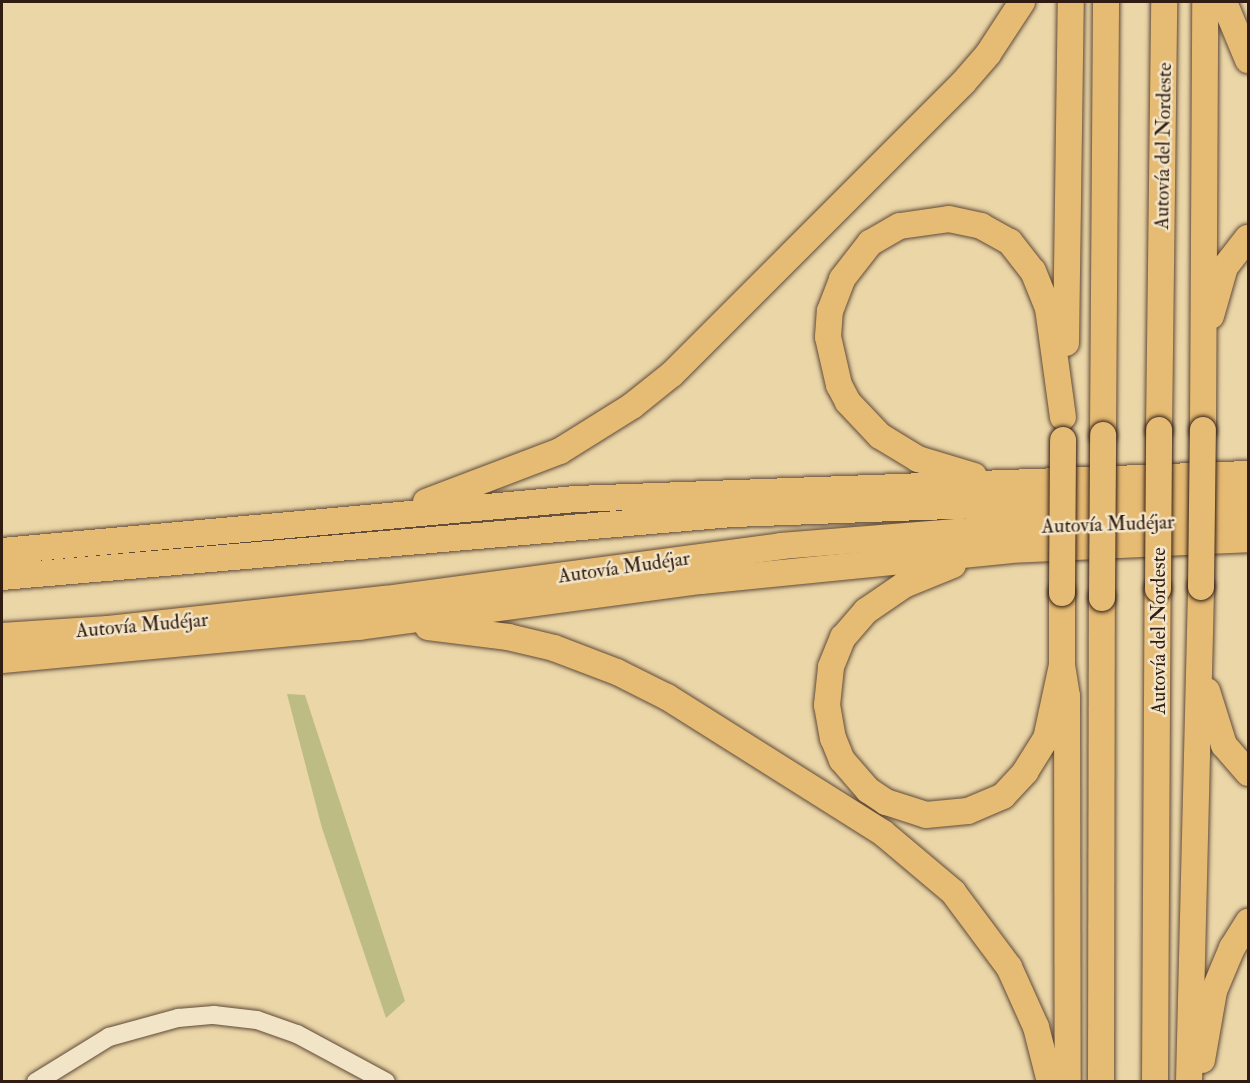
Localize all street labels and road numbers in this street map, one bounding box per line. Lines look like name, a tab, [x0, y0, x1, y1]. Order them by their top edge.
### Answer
street label: Autovía del Nordeste	[1150, 62, 1176, 230]
street label: Autovía Mudéjar	[1041, 510, 1175, 538]
street label: Autovía Mudéjar	[556, 546, 692, 588]
street label: Autovía del Nordeste	[1146, 547, 1170, 715]
street label: Autovía Mudéjar	[75, 607, 209, 643]

